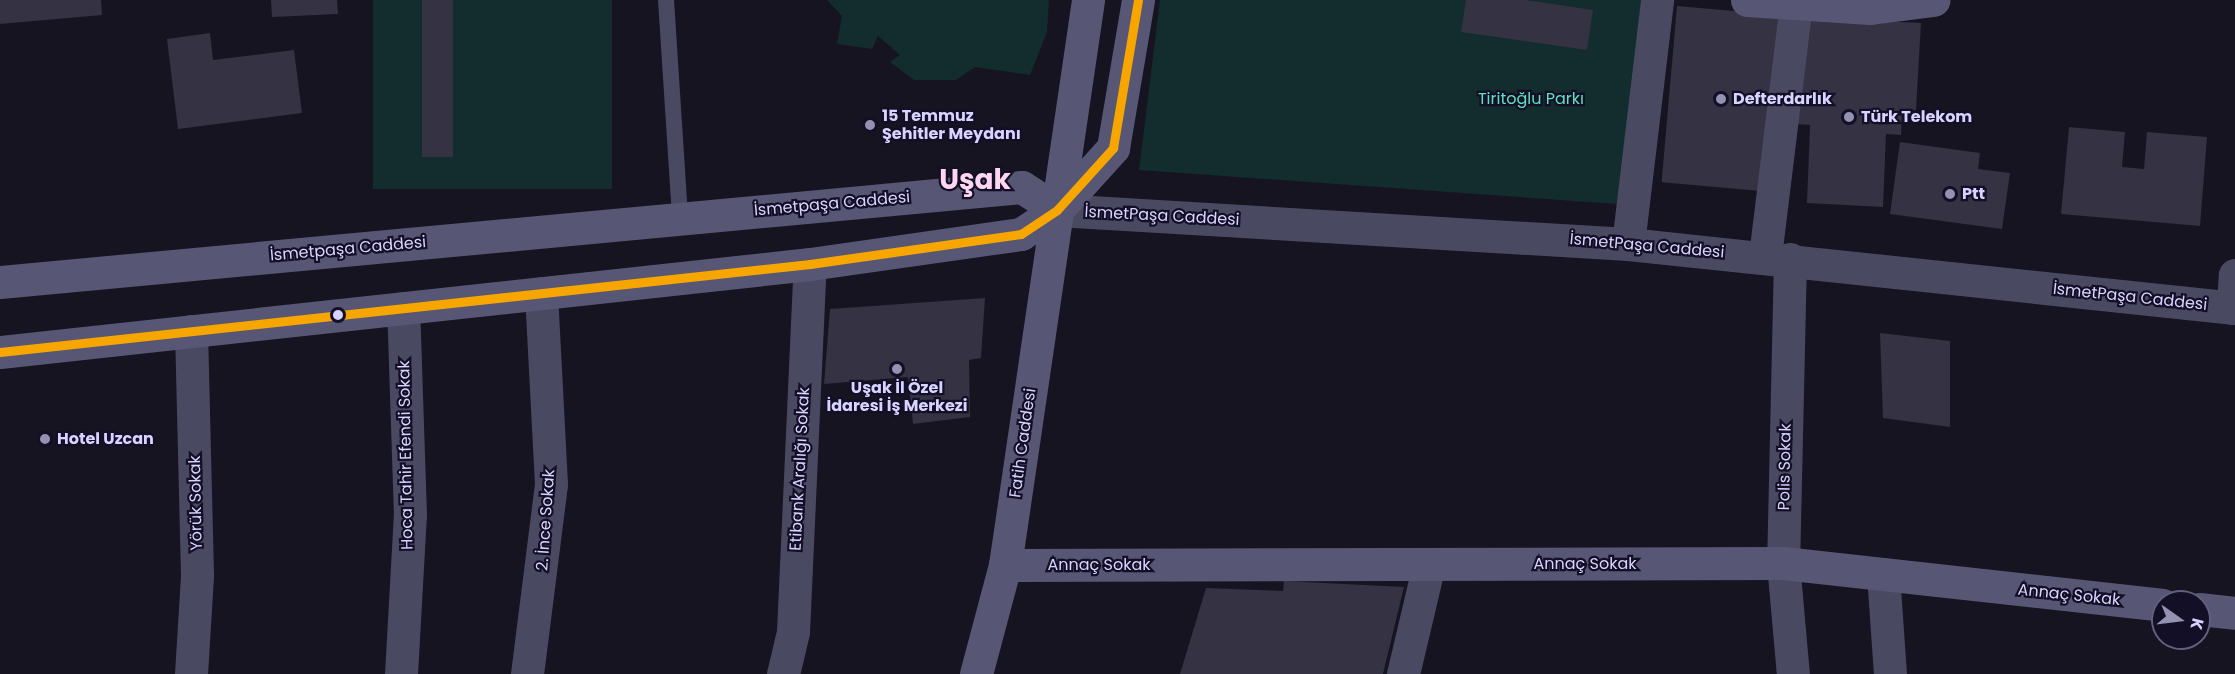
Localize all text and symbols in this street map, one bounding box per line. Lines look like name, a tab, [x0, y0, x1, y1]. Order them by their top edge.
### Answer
park label: Tiritoğlu Parkı	[1478, 89, 1584, 109]
place label: Defterdarlık	[1733, 89, 1832, 109]
marker: Defterdarlık	[1714, 92, 1728, 106]
place label: 15 Temmuz Şehitler Meydanı	[882, 106, 1021, 144]
place label: Türk Telekom	[1861, 107, 1972, 127]
marker: Türk Telekom	[1842, 110, 1856, 124]
marker: 15 Temmuz Şehitler Meydanı	[863, 118, 877, 132]
district label: Uşak	[939, 163, 1011, 197]
place label: Ptt	[1962, 184, 1985, 204]
marker: Ptt	[1943, 187, 1957, 201]
street label: İsmetpaşa Caddesi	[753, 188, 911, 220]
street label: İsmetPaşa Caddesi	[1084, 202, 1240, 230]
street label: İsmetPaşa Caddesi	[1569, 230, 1725, 262]
street label: İsmetpaşa Caddesi	[269, 233, 427, 265]
street label: İsmetPaşa Caddesi	[2052, 279, 2208, 315]
unlabelled marker	[332, 309, 344, 321]
street label: Hoca Tahir Efendi Sokak	[395, 360, 417, 550]
marker: Uşak İl Özel İdaresi İş Merkezi	[890, 362, 904, 376]
place label: Uşak İl Özel İdaresi İş Merkezi	[826, 378, 968, 416]
street label: Etibank Aralığı Sokak	[786, 387, 814, 551]
street label: Fatih Caddesi	[1006, 387, 1040, 499]
street label: Polis Sokak	[1775, 423, 1795, 511]
place label: Hotel Uzcan	[57, 429, 154, 449]
marker: Hotel Uzcan	[38, 432, 52, 446]
street label: Yörük Sokak	[186, 455, 206, 551]
street label: 2. İnce Sokak	[533, 469, 559, 571]
street label: Annaç Sokak	[1534, 554, 1636, 574]
street label: Annaç Sokak	[1048, 555, 1150, 575]
street label: Annaç Sokak	[2017, 580, 2121, 610]
north arrow	[2151, 590, 2211, 650]
text: K	[2185, 616, 2210, 632]

